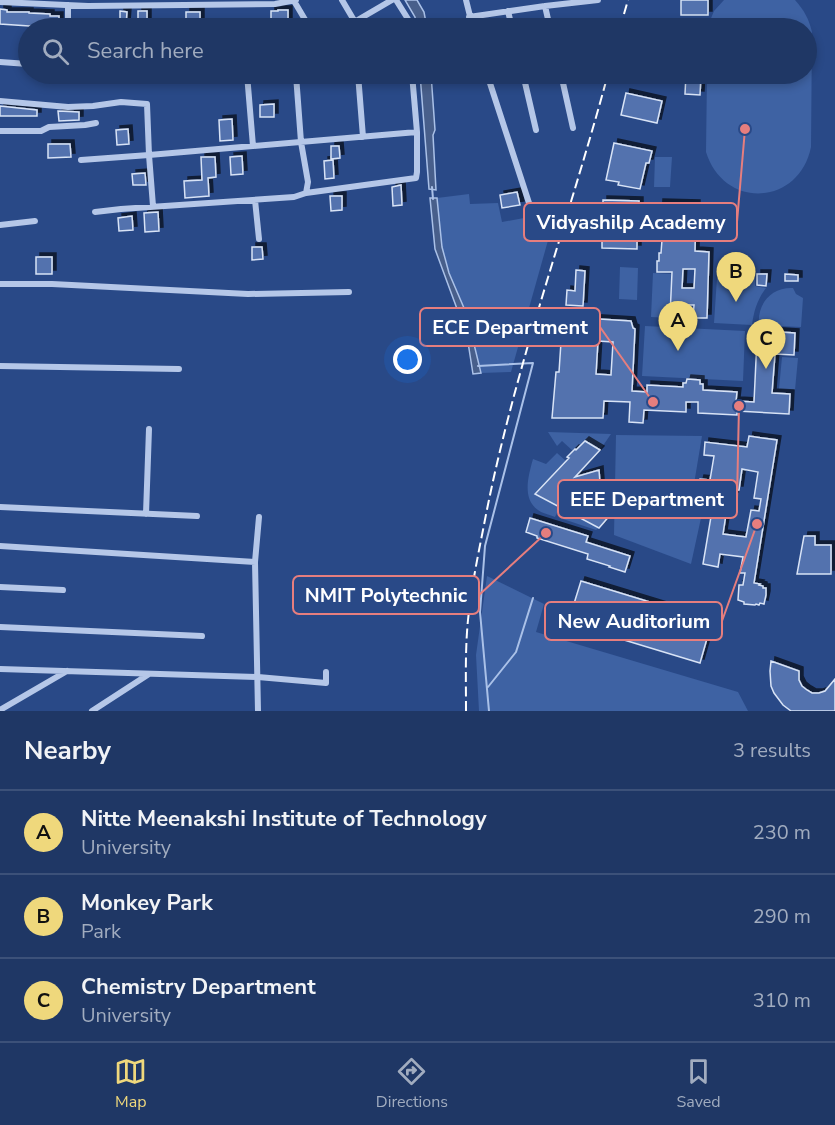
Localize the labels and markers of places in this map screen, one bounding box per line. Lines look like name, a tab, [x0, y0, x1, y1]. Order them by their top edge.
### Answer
callout: Vidyashilp Academy	[524, 203, 737, 241]
pin: B	[716, 252, 756, 302]
pin: A	[658, 302, 698, 351]
callout: ECE Department	[420, 308, 600, 346]
pin: C	[746, 320, 786, 369]
callout: EEE Department	[558, 480, 737, 518]
callout: NMIT Polytechnic	[293, 576, 479, 614]
callout: New Auditorium	[545, 602, 722, 640]

